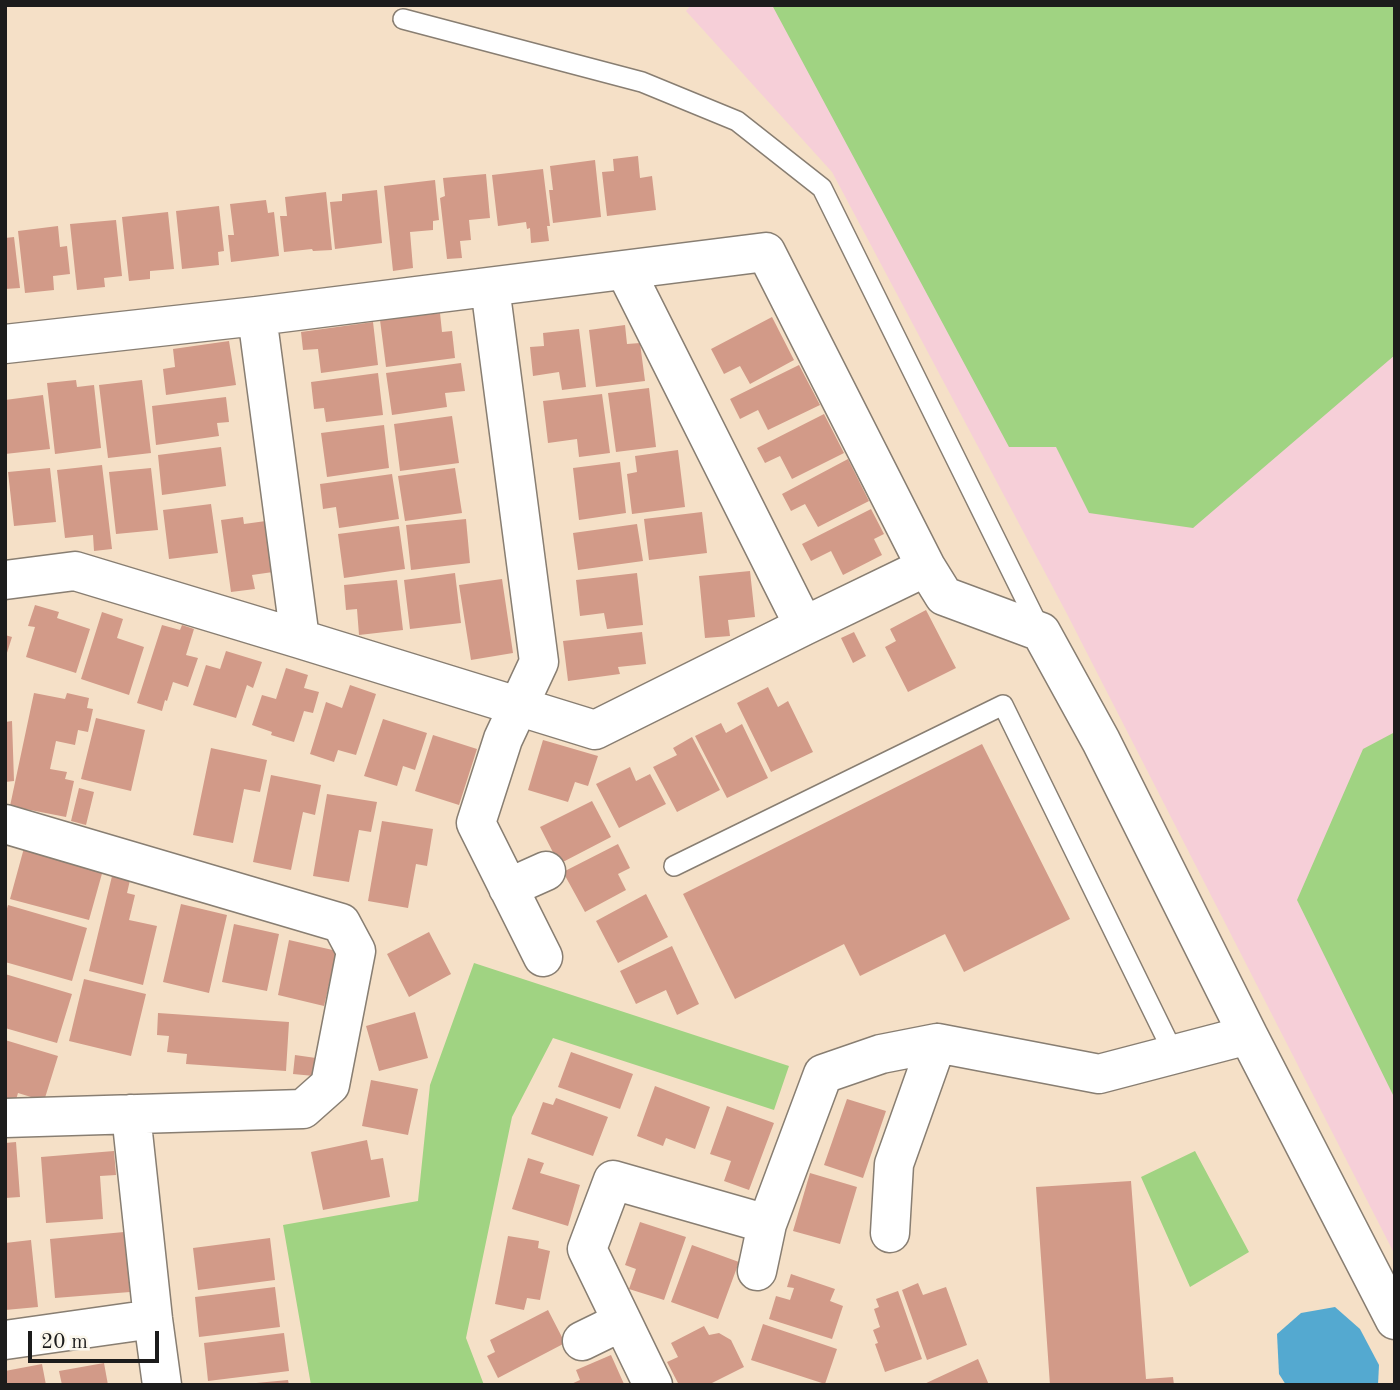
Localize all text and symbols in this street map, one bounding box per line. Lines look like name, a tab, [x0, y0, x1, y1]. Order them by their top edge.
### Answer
scale bar	[32, 1316, 163, 1360]
text: 20 m	[41, 1332, 88, 1353]

